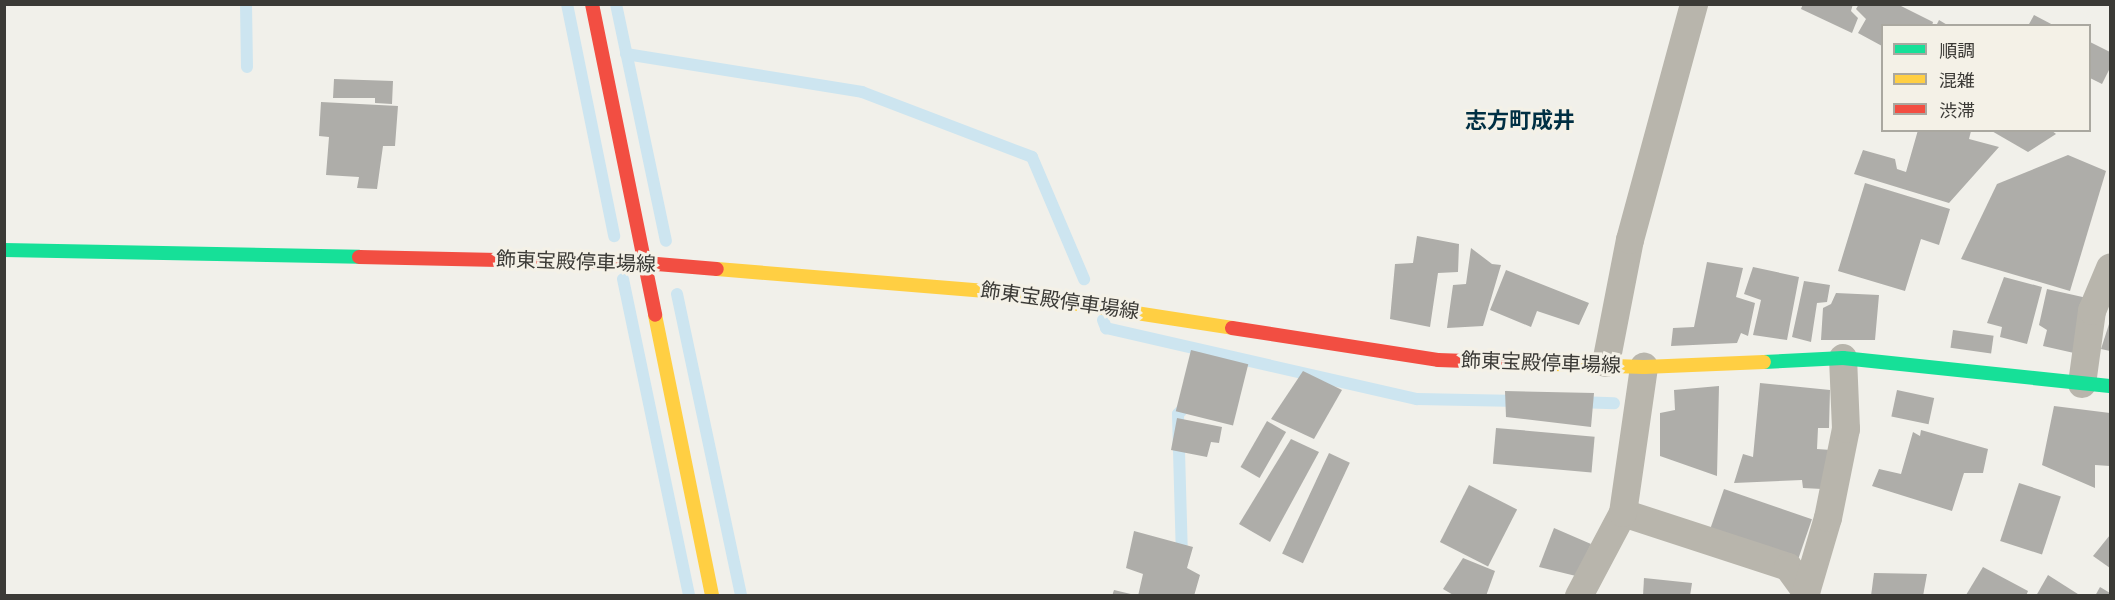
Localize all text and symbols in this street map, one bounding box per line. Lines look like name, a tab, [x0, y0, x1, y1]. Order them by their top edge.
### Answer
legend	[1881, 24, 2091, 132]
text: 順調	[1939, 40, 1975, 61]
text: 混雑	[1939, 70, 1975, 91]
text: 渋滞	[1939, 100, 1975, 121]
district label: 志方町成井	[1465, 108, 1575, 134]
street label: 飾東宝殿停車場線	[496, 247, 656, 277]
street label: 飾東宝殿停車場線	[979, 278, 1141, 324]
street label: 飾東宝殿停車場線	[1461, 348, 1621, 378]

